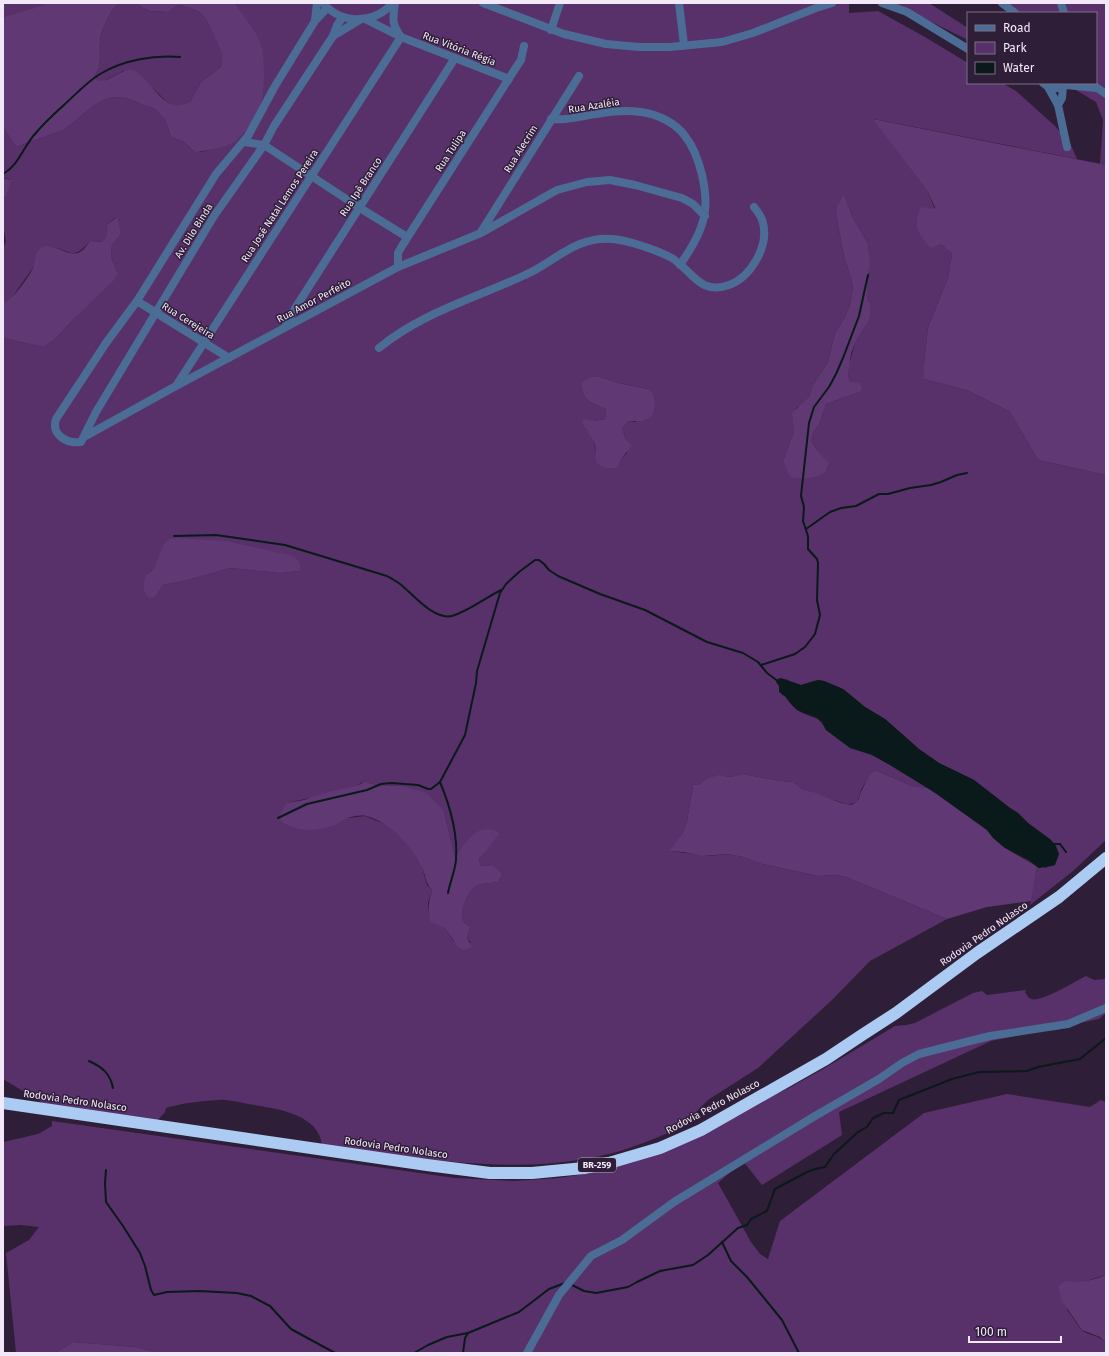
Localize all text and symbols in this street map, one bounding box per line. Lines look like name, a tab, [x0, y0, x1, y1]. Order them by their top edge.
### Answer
legend	[967, 12, 1097, 84]
text: Road	[1003, 21, 1031, 35]
street label: Rua Vitória Régia	[421, 30, 497, 68]
text: Park	[1003, 41, 1027, 55]
text: Water	[1003, 61, 1035, 75]
street label: Rua Azaléia	[567, 96, 621, 116]
street label: Rua Alecrim	[502, 123, 540, 175]
street label: Rua Tulipa	[433, 128, 469, 174]
street label: Rua José Natal Lemos Pereira	[239, 147, 321, 265]
street label: Rua Ipê Branco	[337, 155, 385, 219]
street label: Av. Dilo Binda	[172, 201, 216, 261]
street label: Rua Amor Perfeito	[275, 276, 353, 326]
street label: Rua Cerejeira	[159, 300, 217, 342]
street label: Rodovia Pedro Nolasco	[938, 899, 1030, 969]
street label: Rodovia Pedro Nolasco	[664, 1077, 762, 1137]
street label: Rodovia Pedro Nolasco	[23, 1088, 128, 1114]
street label: Rodovia Pedro Nolasco	[344, 1135, 449, 1161]
road number: BR-259	[578, 1158, 616, 1172]
scale bar	[969, 1318, 1061, 1344]
text: 100 m	[975, 1325, 1007, 1339]

